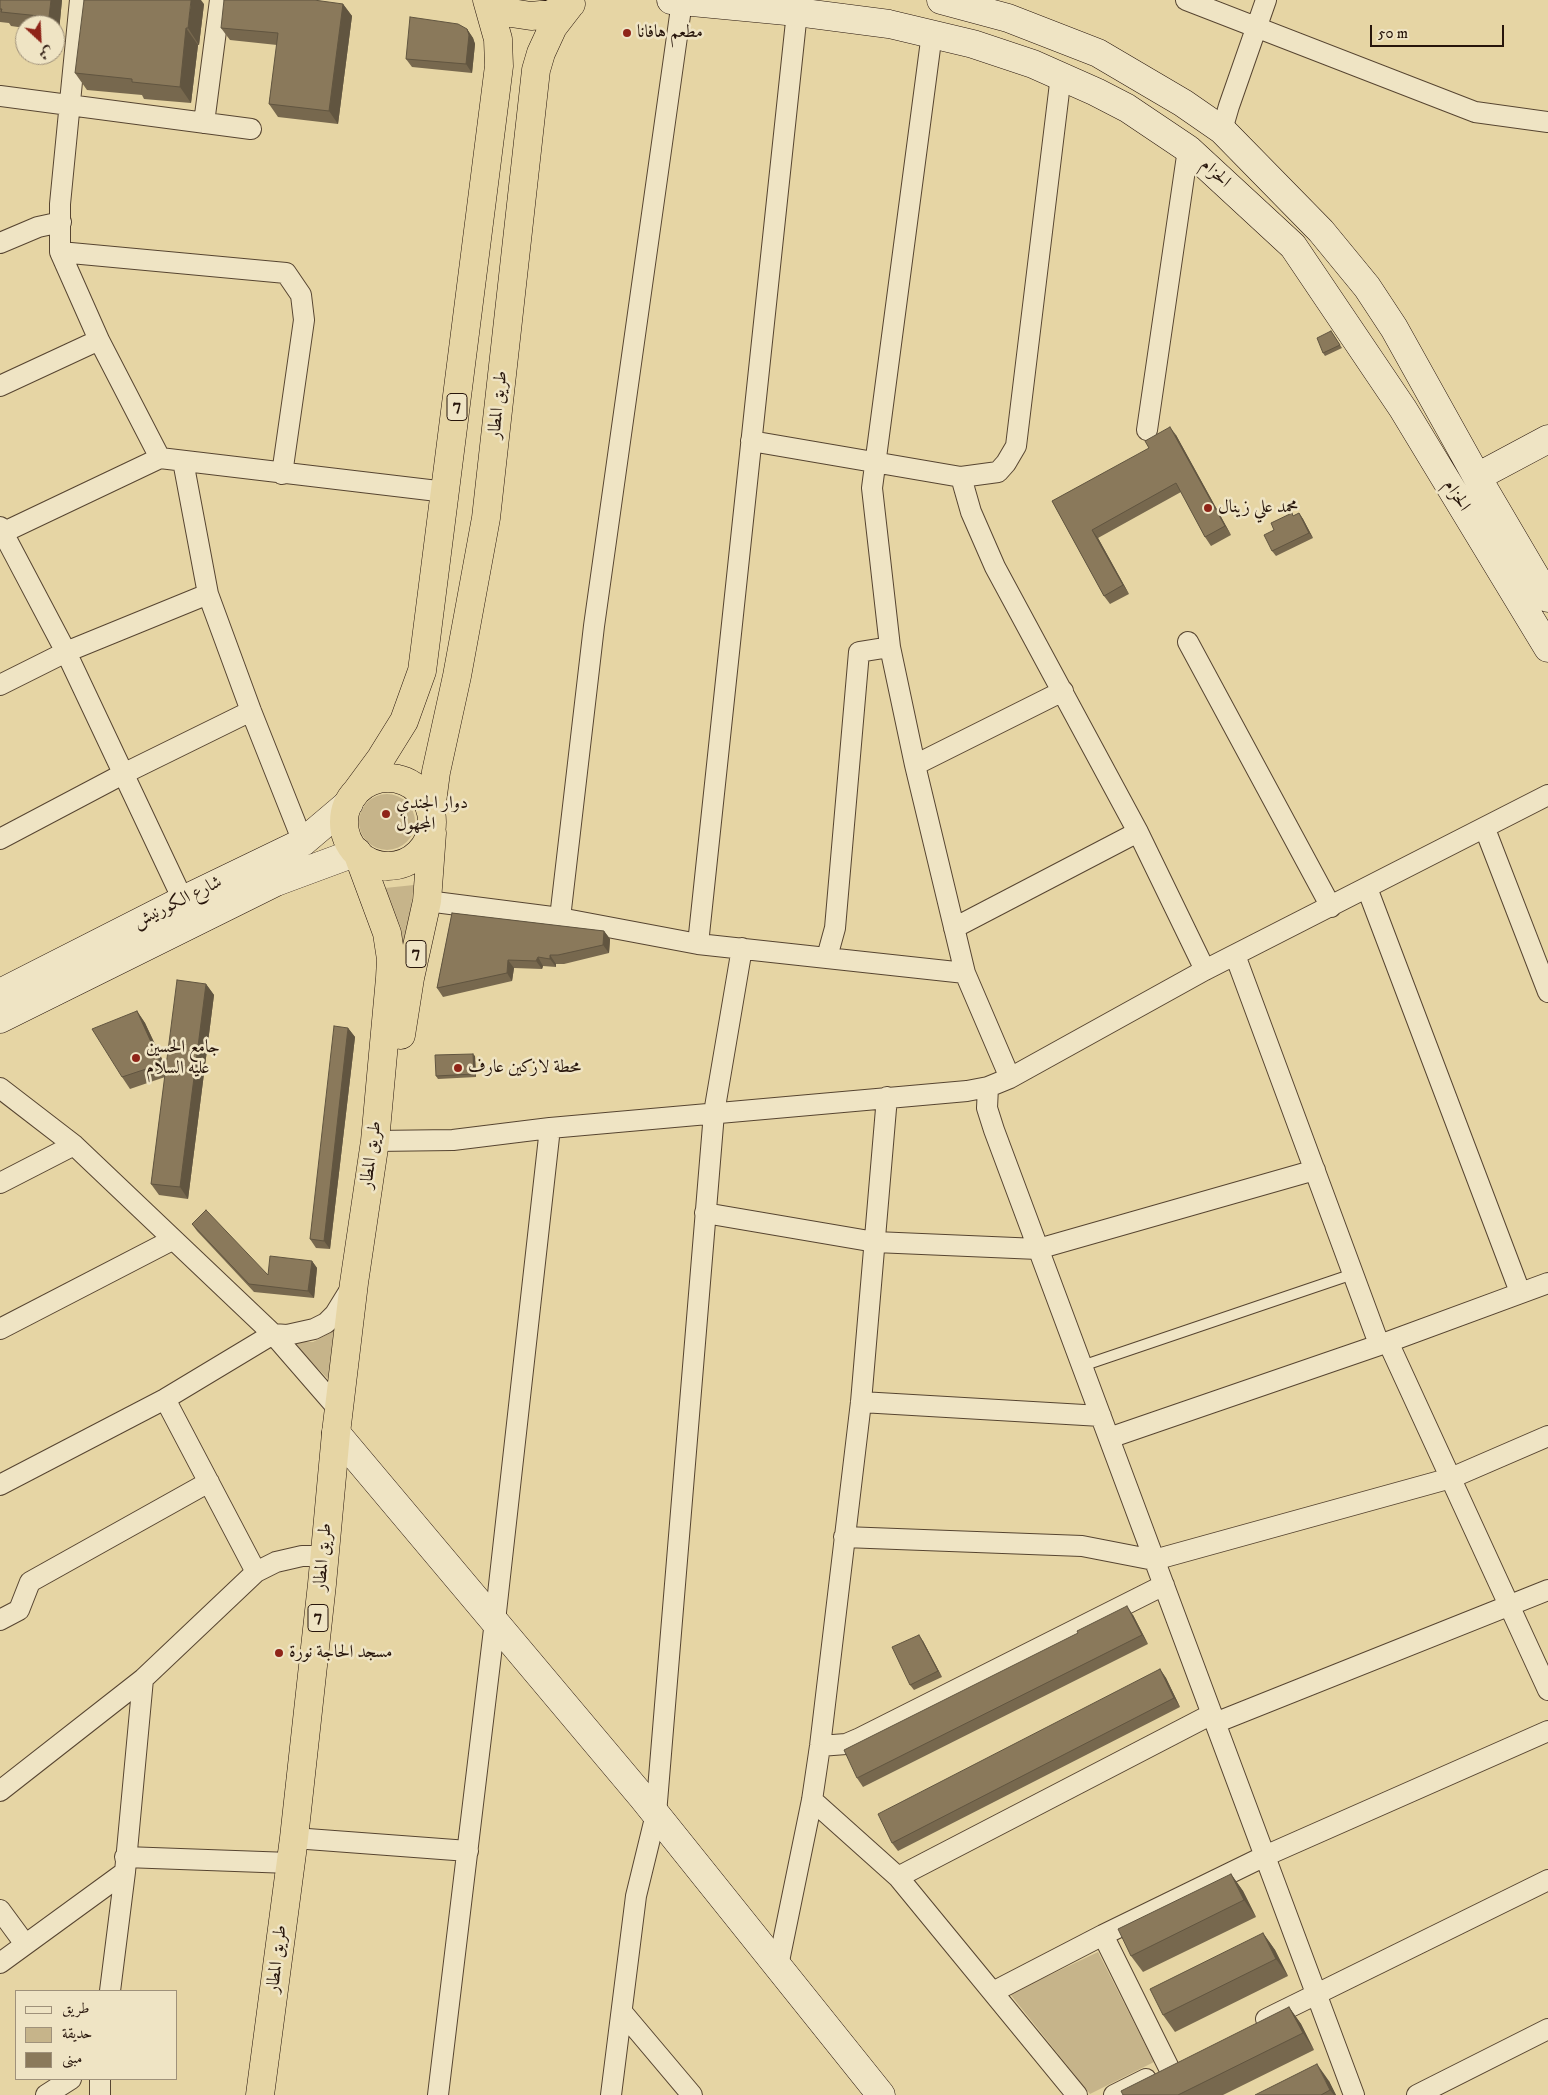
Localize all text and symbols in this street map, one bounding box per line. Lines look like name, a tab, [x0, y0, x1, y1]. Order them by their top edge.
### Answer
north arrow	[15, 15, 65, 65]
scale bar	[1373, 15, 1507, 47]
place label: مطعم هافانا	[637, 22, 703, 44]
text: 50 m	[1378, 24, 1408, 43]
marker: مطعم هافانا	[621, 27, 633, 39]
text: ش	[36, 42, 56, 64]
street label: الحزام	[1195, 155, 1235, 193]
street label: طريق المطار	[485, 370, 513, 440]
road number: 7	[447, 394, 467, 421]
street label: الحزام	[1438, 476, 1474, 516]
place label: محمد علي زينال	[1218, 497, 1298, 519]
marker: محمد علي زينال	[1202, 502, 1214, 514]
place label: دوار الجندي المجهول	[396, 793, 468, 836]
marker: دوار الجندي المجهول	[380, 808, 392, 820]
street label: شارع الكورنيش	[130, 872, 226, 934]
road number: 7	[406, 941, 426, 968]
place label: جامع الحسين عليه السلام	[146, 1037, 220, 1080]
marker: جامع الحسين عليه السلام	[130, 1052, 142, 1064]
place label: محطة لازكين عارف	[468, 1057, 581, 1079]
marker: محطة لازكين عارف	[452, 1062, 464, 1074]
street label: طريق المطار	[357, 1120, 387, 1190]
street label: طريق المطار	[310, 1522, 338, 1592]
road number: 7	[308, 1605, 328, 1632]
place label: مسجد الحاجة نورة	[289, 1642, 393, 1664]
marker: مسجد الحاجة نورة	[273, 1647, 285, 1659]
street label: طريق المطار	[263, 1924, 293, 1994]
legend	[15, 1990, 178, 2080]
text: طريق	[62, 1999, 89, 2018]
text: حديقة	[62, 2024, 92, 2043]
text: مبنى	[62, 2049, 82, 2068]

